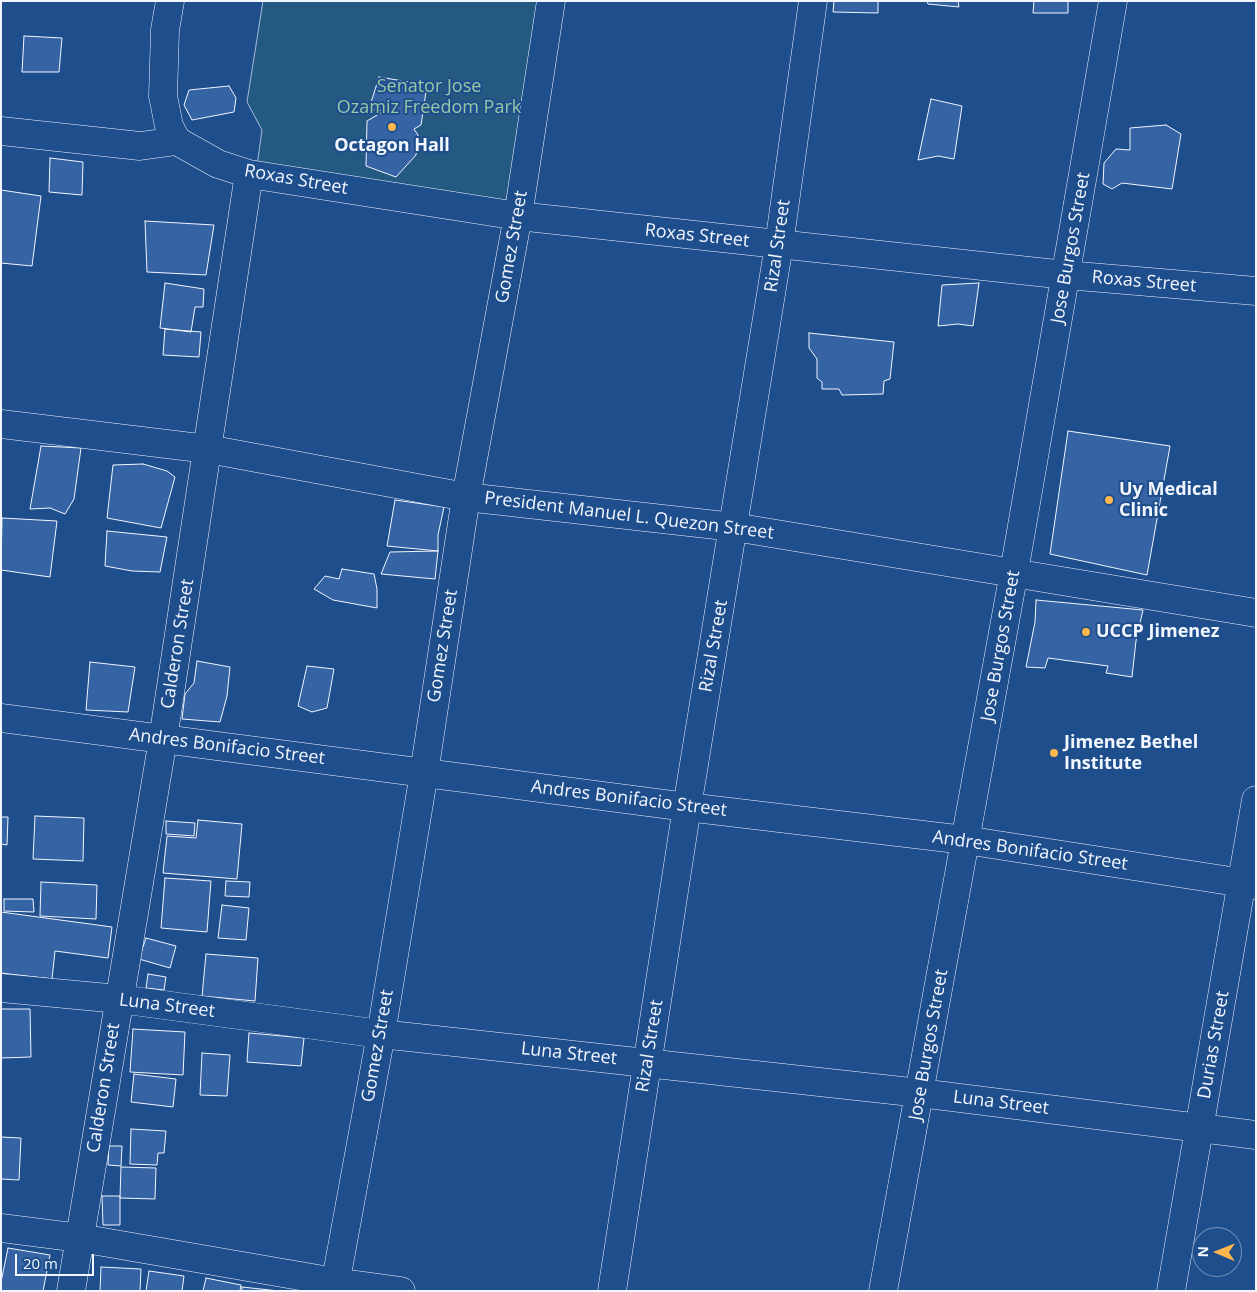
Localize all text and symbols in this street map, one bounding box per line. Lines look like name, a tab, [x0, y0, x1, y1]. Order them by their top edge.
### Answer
park label: Senator Jose Ozamiz Freedom Park	[337, 76, 521, 118]
marker: Octagon Hall	[386, 121, 398, 133]
place label: Octagon Hall	[334, 135, 450, 157]
street label: Roxas Street	[242, 160, 350, 200]
street label: Jose Burgos Street	[1047, 171, 1095, 325]
street label: Gomez Street	[491, 189, 533, 305]
street label: Rizal Street	[761, 198, 795, 294]
street label: Roxas Street	[644, 220, 750, 252]
street label: Roxas Street	[1091, 267, 1197, 297]
place label: Uy Medical Clinic	[1119, 479, 1218, 522]
street label: President Manuel L. Quezon Street	[483, 488, 775, 544]
marker: Uy Medical Clinic	[1103, 494, 1115, 506]
street label: Jose Burgos Street	[977, 569, 1025, 723]
street label: Calderon Street	[157, 578, 199, 710]
street label: Gomez Street	[423, 588, 463, 704]
street label: Rizal Street	[695, 598, 733, 694]
place label: UCCP Jimenez	[1096, 621, 1220, 643]
marker: UCCP Jimenez	[1080, 626, 1092, 638]
street label: Andres Bonifacio Street	[128, 724, 326, 770]
place label: Jimenez Bethel Institute	[1064, 732, 1198, 774]
marker: Jimenez Bethel Institute	[1048, 747, 1060, 759]
street label: Andres Bonifacio Street	[530, 776, 728, 822]
street label: Andres Bonifacio Street	[931, 827, 1129, 875]
street label: Jose Burgos Street	[905, 968, 953, 1122]
street label: Gomez Street	[357, 988, 399, 1104]
street label: Luna Street	[118, 989, 216, 1023]
street label: Durias Street	[1194, 989, 1234, 1101]
street label: Rizal Street	[632, 998, 668, 1094]
street label: Calderon Street	[83, 1022, 125, 1154]
street label: Luna Street	[520, 1038, 618, 1070]
street label: Luna Street	[952, 1086, 1050, 1120]
north arrow	[1192, 1227, 1242, 1277]
scale bar	[18, 1244, 96, 1276]
text: N	[1193, 1246, 1212, 1258]
text: 20 m	[23, 1253, 58, 1273]

